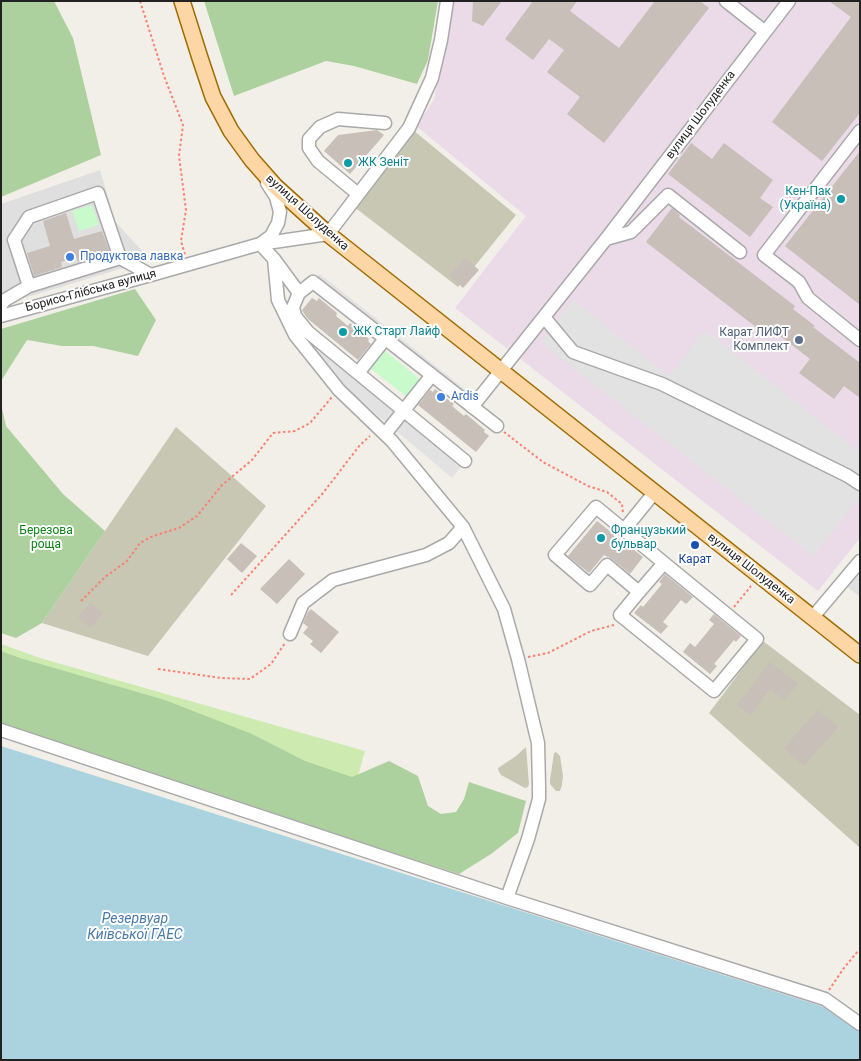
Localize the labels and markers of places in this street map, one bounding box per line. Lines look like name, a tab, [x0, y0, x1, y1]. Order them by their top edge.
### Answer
place label: ЖК Зеніт	[358, 156, 409, 170]
marker: ЖК Зеніт	[342, 157, 354, 169]
place label: Кен-Пак (Україна)	[780, 185, 831, 213]
marker: Кен-Пак (Україна)	[835, 193, 847, 205]
place label: Продуктова лавка	[80, 250, 183, 264]
marker: Продуктова лавка	[64, 251, 76, 263]
place label: ЖК Старт Лайф	[353, 325, 440, 339]
marker: ЖК Старт Лайф	[337, 326, 349, 338]
place label: Карат ЛИФТ Комплект	[719, 326, 789, 354]
marker: Карат ЛИФТ Комплект	[793, 334, 805, 346]
place label: Ardis	[451, 390, 479, 404]
marker: Ardis	[435, 391, 447, 403]
place label: Французький бульвар	[611, 524, 686, 552]
marker: Французький бульвар	[595, 532, 607, 544]
marker: Карат	[689, 539, 701, 551]
place label: Карат	[678, 553, 712, 567]

